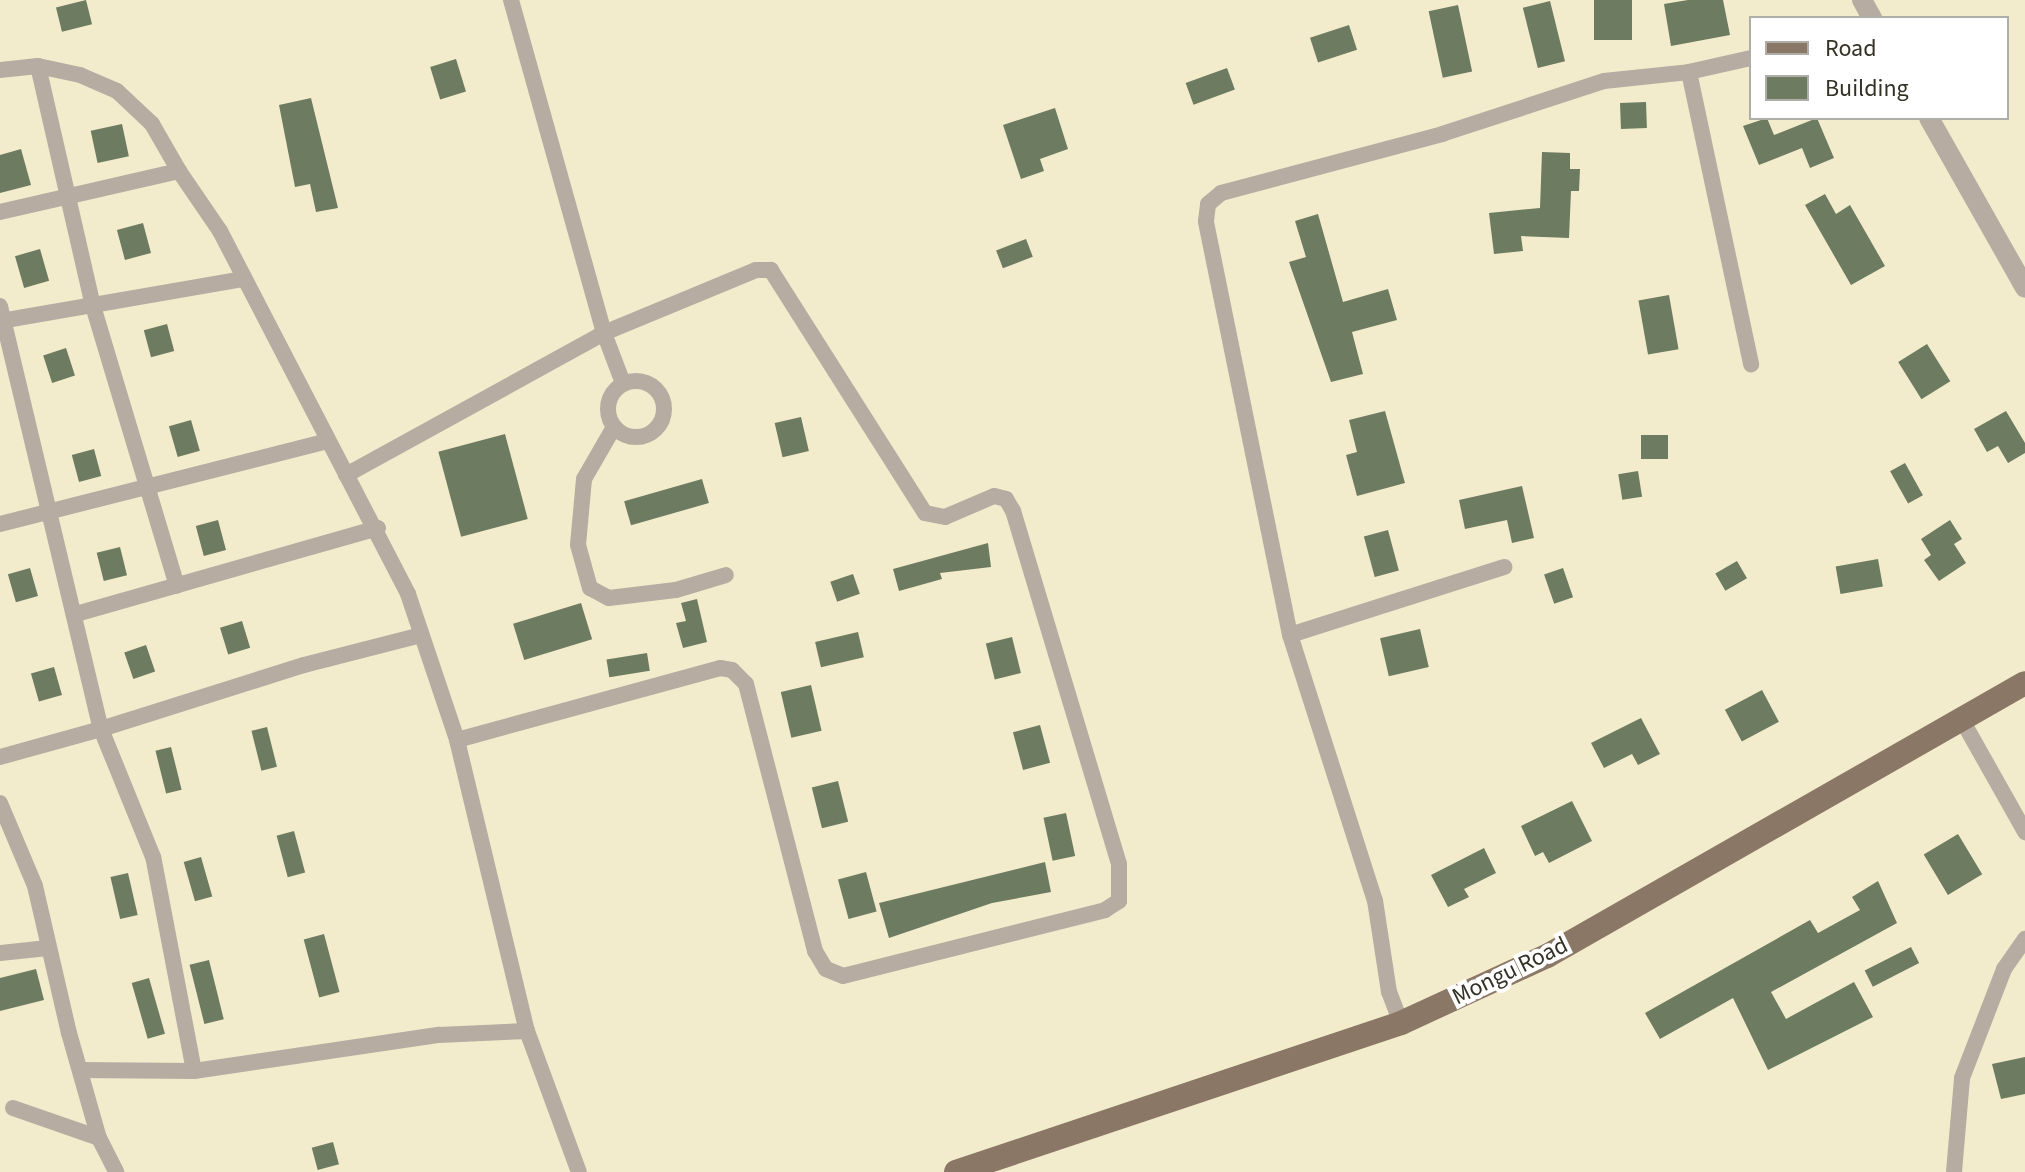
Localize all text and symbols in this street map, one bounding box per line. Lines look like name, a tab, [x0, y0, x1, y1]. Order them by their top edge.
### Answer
legend	[1749, 16, 2009, 120]
text: Road	[1825, 31, 1877, 66]
text: Building	[1825, 71, 1909, 106]
street label: Mongu Road	[1447, 931, 1573, 1011]

